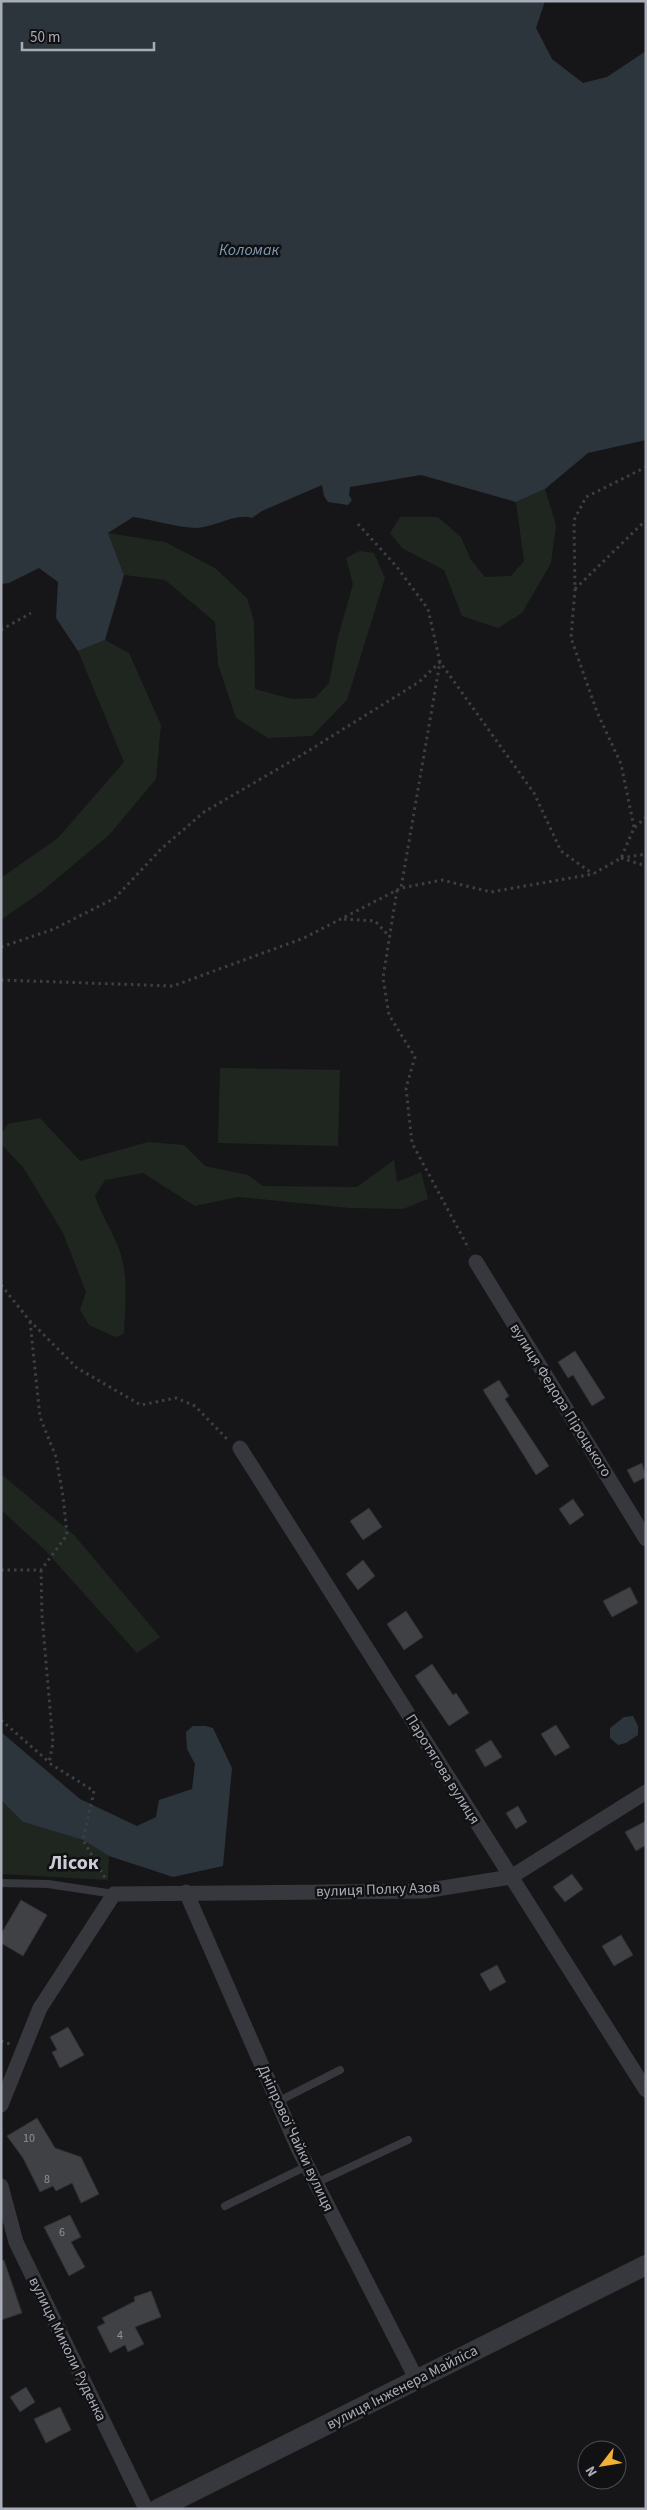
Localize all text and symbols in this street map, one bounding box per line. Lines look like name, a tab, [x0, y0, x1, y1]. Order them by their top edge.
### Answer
scale bar	[22, 20, 155, 52]
text: 50 m	[30, 27, 60, 48]
water label: Коломак	[219, 239, 279, 261]
street label: вулиця Федора Піроцького	[505, 1319, 617, 1481]
street label: Паротягова вулиця	[400, 1710, 485, 1828]
district label: Лісок	[48, 1849, 99, 1877]
street label: вулиця Полку Азов	[316, 1877, 441, 1902]
street label: Дніпрової Чайки вулиця	[252, 2061, 339, 2215]
house number: 10	[23, 2130, 35, 2147]
house number: 8	[44, 2171, 50, 2188]
house number: 6	[59, 2224, 65, 2241]
street label: вулиця Миколи Руденка	[23, 2274, 112, 2425]
house number: 4	[117, 2327, 123, 2344]
street label: вулиця Інженера Майліса	[323, 2340, 482, 2435]
north arrow	[577, 2440, 627, 2490]
text: N	[581, 2462, 603, 2480]

